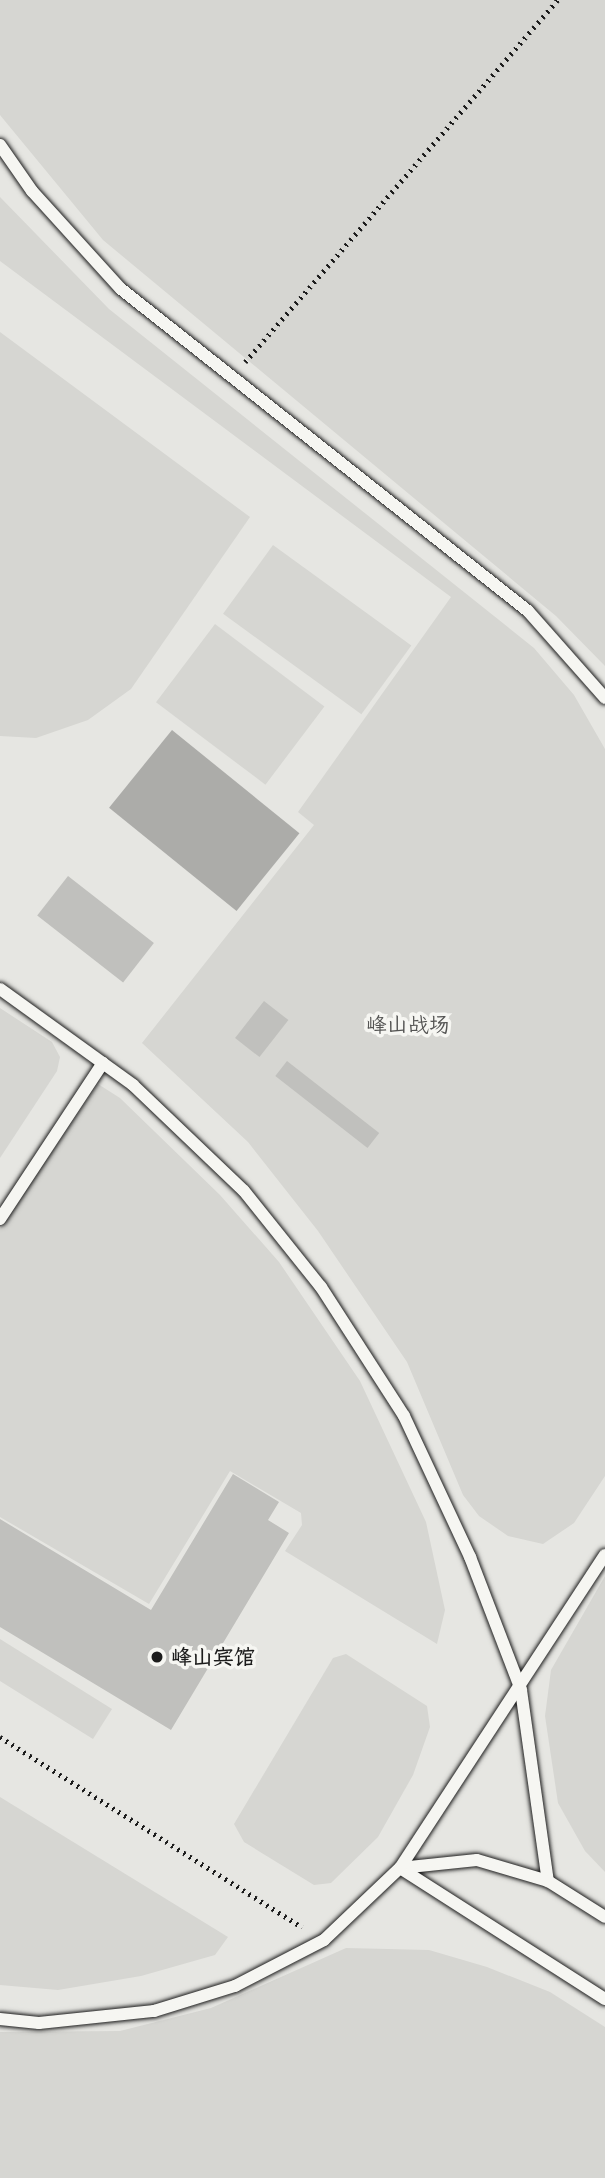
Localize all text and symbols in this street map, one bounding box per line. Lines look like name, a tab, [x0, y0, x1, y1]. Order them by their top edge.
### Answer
park label: 峰山战场	[366, 1012, 450, 1038]
place label: 峰山宾馆	[171, 1644, 255, 1670]
marker: 峰山宾馆	[149, 1649, 165, 1665]

